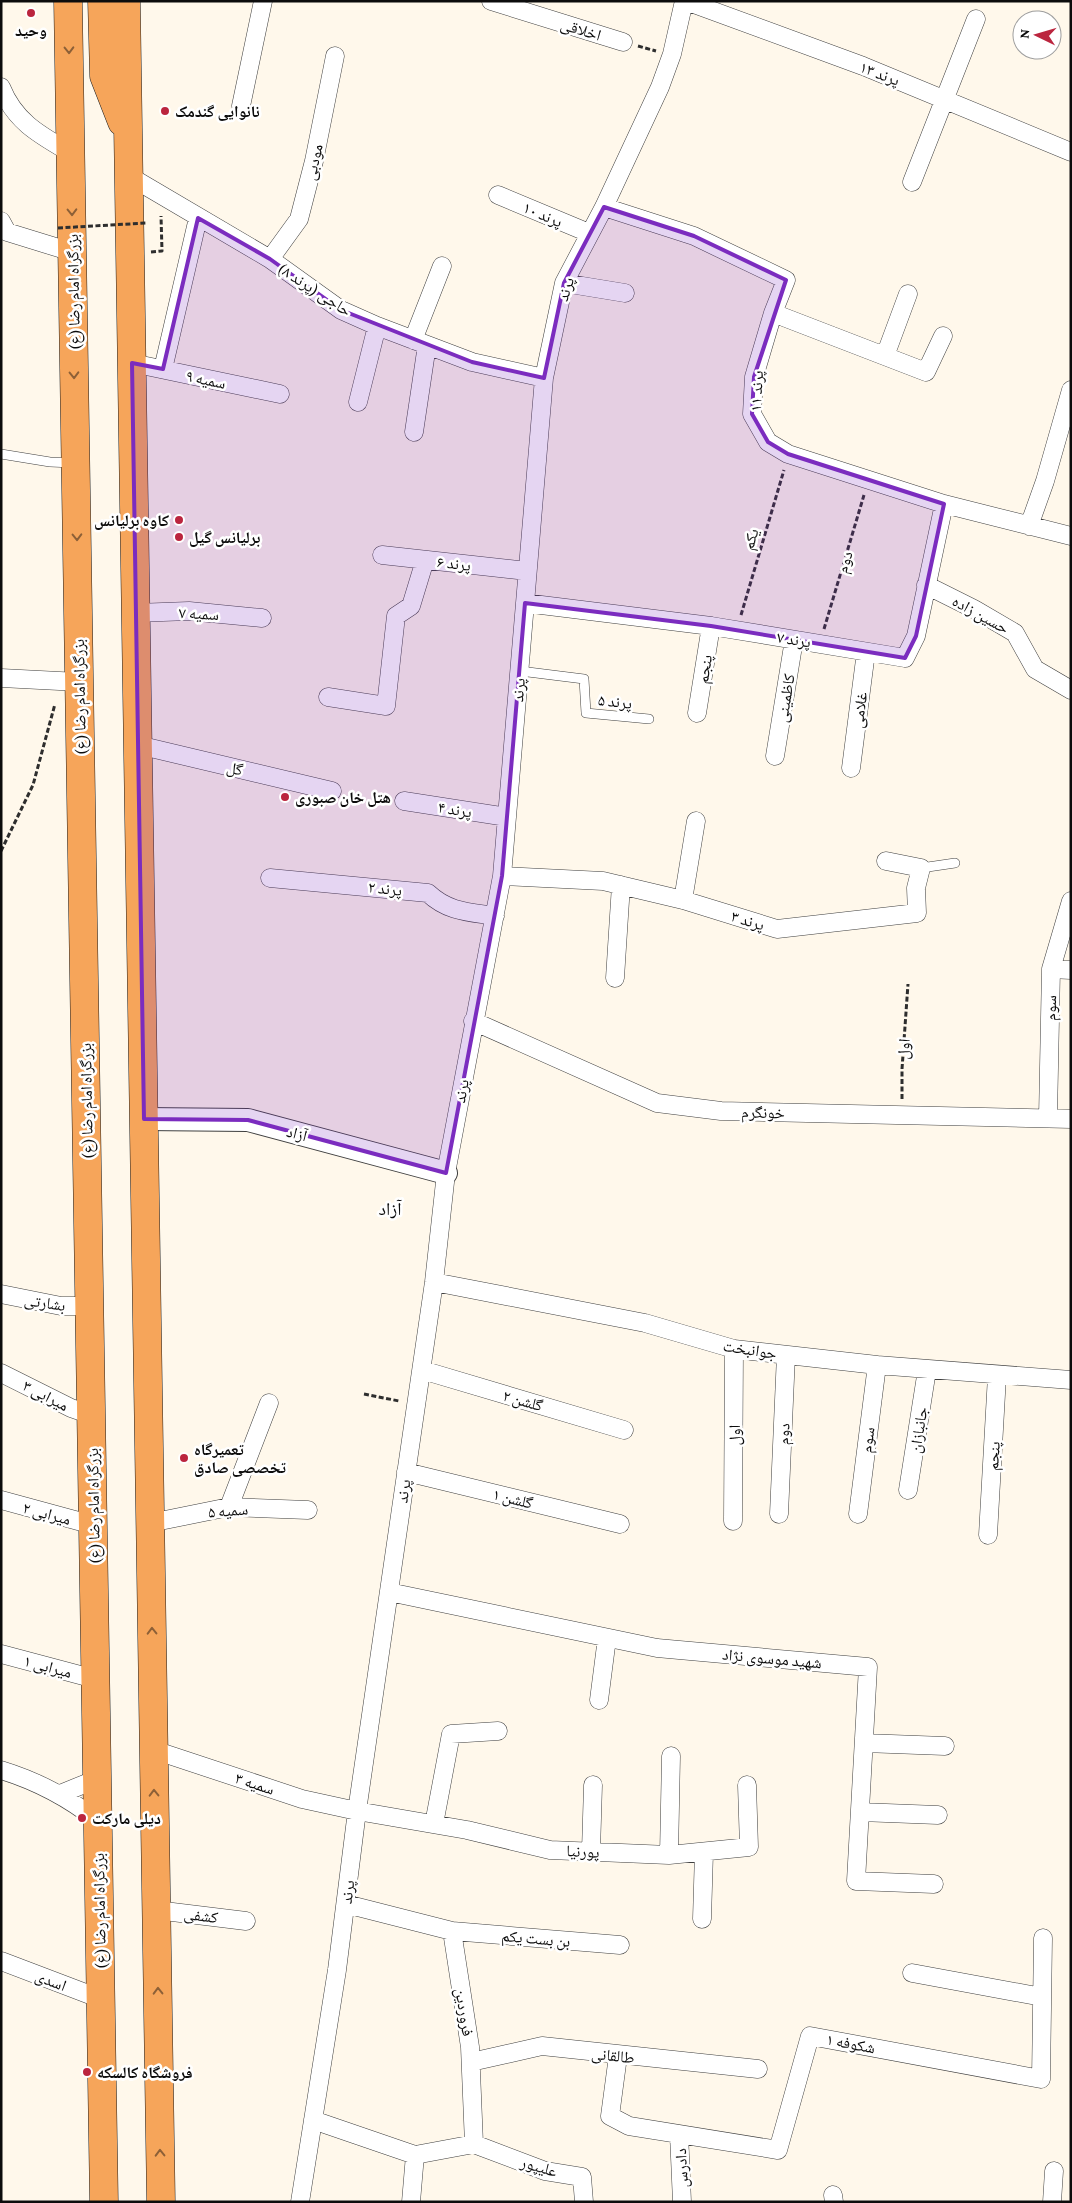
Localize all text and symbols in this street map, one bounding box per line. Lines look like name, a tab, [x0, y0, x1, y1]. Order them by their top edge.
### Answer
marker: وحید	[25, 7, 37, 19]
north arrow	[1012, 10, 1062, 60]
street label: اخلاقی	[558, 15, 603, 46]
place label: وحید	[15, 22, 47, 39]
text: N	[1016, 28, 1032, 39]
one-way arrow	[64, 46, 74, 54]
street label: پرند ۱۳	[857, 58, 902, 90]
place label: نانوایی گندمک	[175, 103, 260, 121]
marker: نانوایی گندمک	[159, 105, 171, 117]
street label: مودبی	[301, 142, 328, 182]
street label: پرند ۱۰	[520, 199, 565, 232]
one-way arrow	[67, 209, 77, 217]
street label: بزرگراه امام رضا (ع)	[64, 234, 85, 350]
street label: حاجی (پرند ۸)	[274, 259, 354, 321]
street label: پرند	[554, 275, 578, 303]
street label: سمیه ۹	[184, 367, 227, 392]
street label: پرند ۱۱	[747, 370, 767, 412]
one-way arrow	[69, 371, 80, 379]
place label: کاوه برلیانس	[94, 512, 169, 530]
marker: کاوه برلیانس	[173, 514, 185, 526]
street label: یکم	[739, 526, 764, 552]
place label: برلیانس گیل	[189, 529, 260, 547]
marker: برلیانس گیل	[173, 531, 185, 543]
one-way arrow	[72, 534, 82, 542]
street label: دوم	[833, 549, 858, 576]
street label: پرند ۶	[436, 553, 472, 575]
street label: حسین زاده	[949, 592, 1012, 639]
street label: سمیه ۷	[178, 604, 220, 623]
street label: پرند ۷	[776, 628, 812, 652]
street label: بزرگراه امام رضا (ع)	[70, 639, 91, 755]
street label: پنجم	[694, 653, 717, 685]
street label: کاظمینی	[773, 672, 800, 724]
street label: پرند	[509, 677, 529, 703]
street label: پرند ۵	[597, 691, 633, 713]
street label: غلامی	[849, 691, 872, 729]
street label: گل	[225, 758, 245, 781]
place label: هتل خان صبوری	[295, 789, 391, 807]
marker: هتل خان صبوری	[279, 791, 291, 803]
street label: پرند ۴	[437, 798, 473, 822]
street label: پرند ۲	[367, 878, 403, 900]
street label: پرند ۳	[729, 907, 767, 935]
street label: سوم	[1042, 995, 1061, 1021]
street label: اول	[894, 1038, 915, 1060]
street label: بزرگراه امام رضا (ع)	[77, 1043, 98, 1159]
street label: پرند	[451, 1078, 473, 1105]
street label: خونگرم	[741, 1104, 785, 1123]
street label: آزاد	[285, 1123, 310, 1146]
district label: آزاد	[379, 1199, 402, 1219]
street label: بشارتی	[23, 1291, 67, 1316]
street label: جوانبخت	[722, 1337, 778, 1363]
street label: میرابی ۳	[19, 1377, 71, 1416]
street label: گلشن ۲	[500, 1387, 545, 1416]
street label: جانبازان	[906, 1406, 933, 1455]
street label: دوم	[774, 1423, 795, 1446]
street label: اول	[726, 1425, 745, 1445]
street label: سوم	[857, 1426, 879, 1454]
place label: تعمیرگاه تخصصی صادق	[194, 1441, 287, 1477]
street label: پنجم	[984, 1441, 1005, 1471]
street label: بزرگراه امام رضا (ع)	[84, 1448, 105, 1564]
marker: تعمیرگاه تخصصی صادق	[178, 1452, 190, 1464]
street label: پرند	[393, 1478, 415, 1504]
street label: گلشن ۱	[491, 1485, 535, 1514]
street label: میرابی ۲	[21, 1499, 73, 1530]
street label: سمیه ۵	[207, 1500, 249, 1521]
one-way arrow	[147, 1626, 157, 1634]
street label: شهید موسوی نژاد	[721, 1646, 822, 1673]
street label: میرابی ۱	[22, 1652, 74, 1683]
street label: سمیه ۳	[233, 1769, 277, 1798]
one-way arrow	[149, 1789, 160, 1797]
place label: دیلی مارکت	[92, 1810, 161, 1828]
marker: دیلی مارکت	[76, 1812, 88, 1824]
street label: پورنیا	[566, 1842, 600, 1862]
street label: بزرگراه امام رضا (ع)	[90, 1853, 111, 1969]
street label: پرند	[338, 1879, 359, 1905]
street label: کشفی	[183, 1905, 219, 1928]
street label: بن بست یکم	[501, 1927, 571, 1952]
street label: اسدی	[32, 1967, 69, 1996]
one-way arrow	[152, 1986, 163, 1994]
street label: فروردین	[450, 1987, 477, 2038]
street label: شکوفه ۱	[825, 2030, 877, 2058]
street label: طالقانی	[590, 2045, 636, 2068]
place label: فروشگاه کالسکه	[97, 2064, 193, 2081]
marker: فروشگاه کالسکه	[81, 2066, 93, 2078]
street label: دادرس	[672, 2148, 693, 2188]
one-way arrow	[155, 2149, 165, 2156]
street label: علیپور	[517, 2153, 559, 2181]

